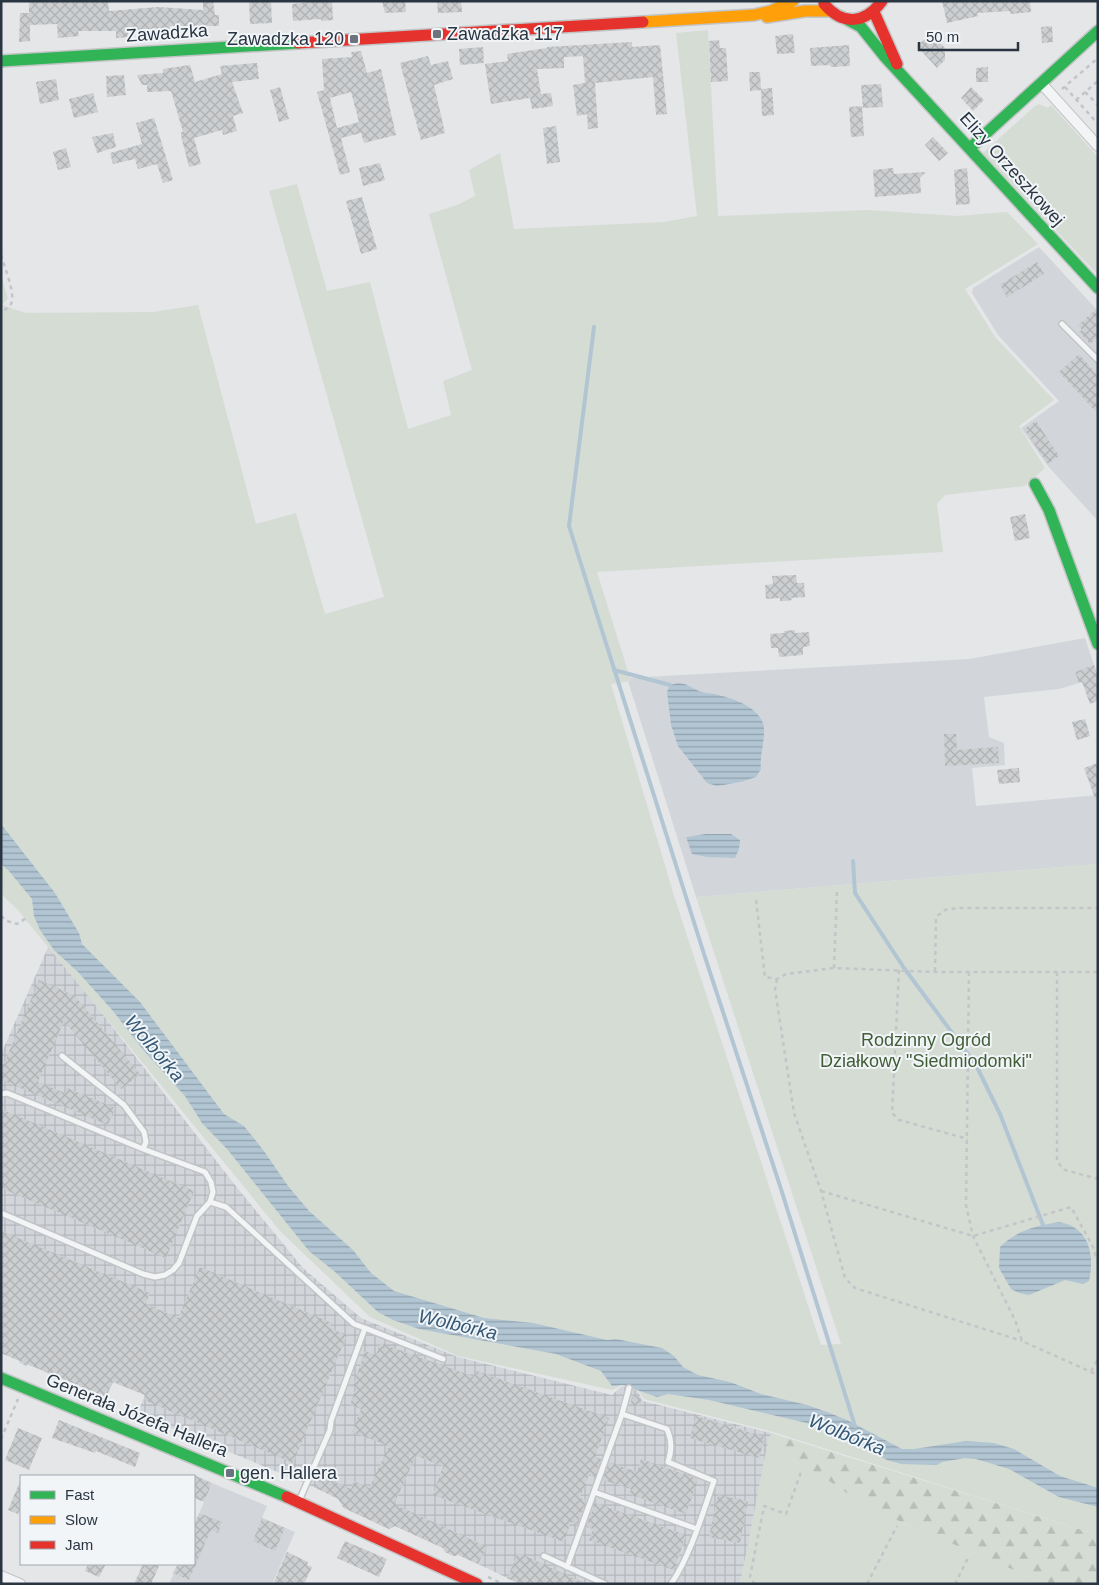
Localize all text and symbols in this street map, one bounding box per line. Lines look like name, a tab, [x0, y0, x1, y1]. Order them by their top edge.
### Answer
street label: Zawadzka	[125, 20, 210, 46]
scale bar	[919, 20, 1018, 52]
place label: Zawadzka 117	[447, 24, 563, 44]
marker: Zawadzka 117	[431, 28, 443, 40]
text: 50 m	[926, 28, 959, 45]
place label: Zawadzka 120	[227, 29, 344, 49]
marker: Zawadzka 120	[348, 33, 360, 45]
street label: Elizy Orzeszkowej	[956, 108, 1068, 230]
water label: Wolbórka	[121, 1011, 188, 1086]
park label: Rodzinny Ogród Działkowy "Siedmiodomki"	[820, 1030, 1032, 1071]
water label: Wolbórka	[416, 1305, 499, 1344]
street label: Generała Józefa Hallera	[43, 1369, 232, 1461]
water label: Wolbórka	[806, 1410, 888, 1459]
place label: gen. Hallera	[240, 1463, 338, 1483]
marker: gen. Hallera	[224, 1467, 236, 1479]
legend	[20, 1475, 195, 1565]
text: Fast	[65, 1486, 95, 1503]
text: Slow	[65, 1511, 98, 1528]
text: Jam	[65, 1536, 93, 1553]

